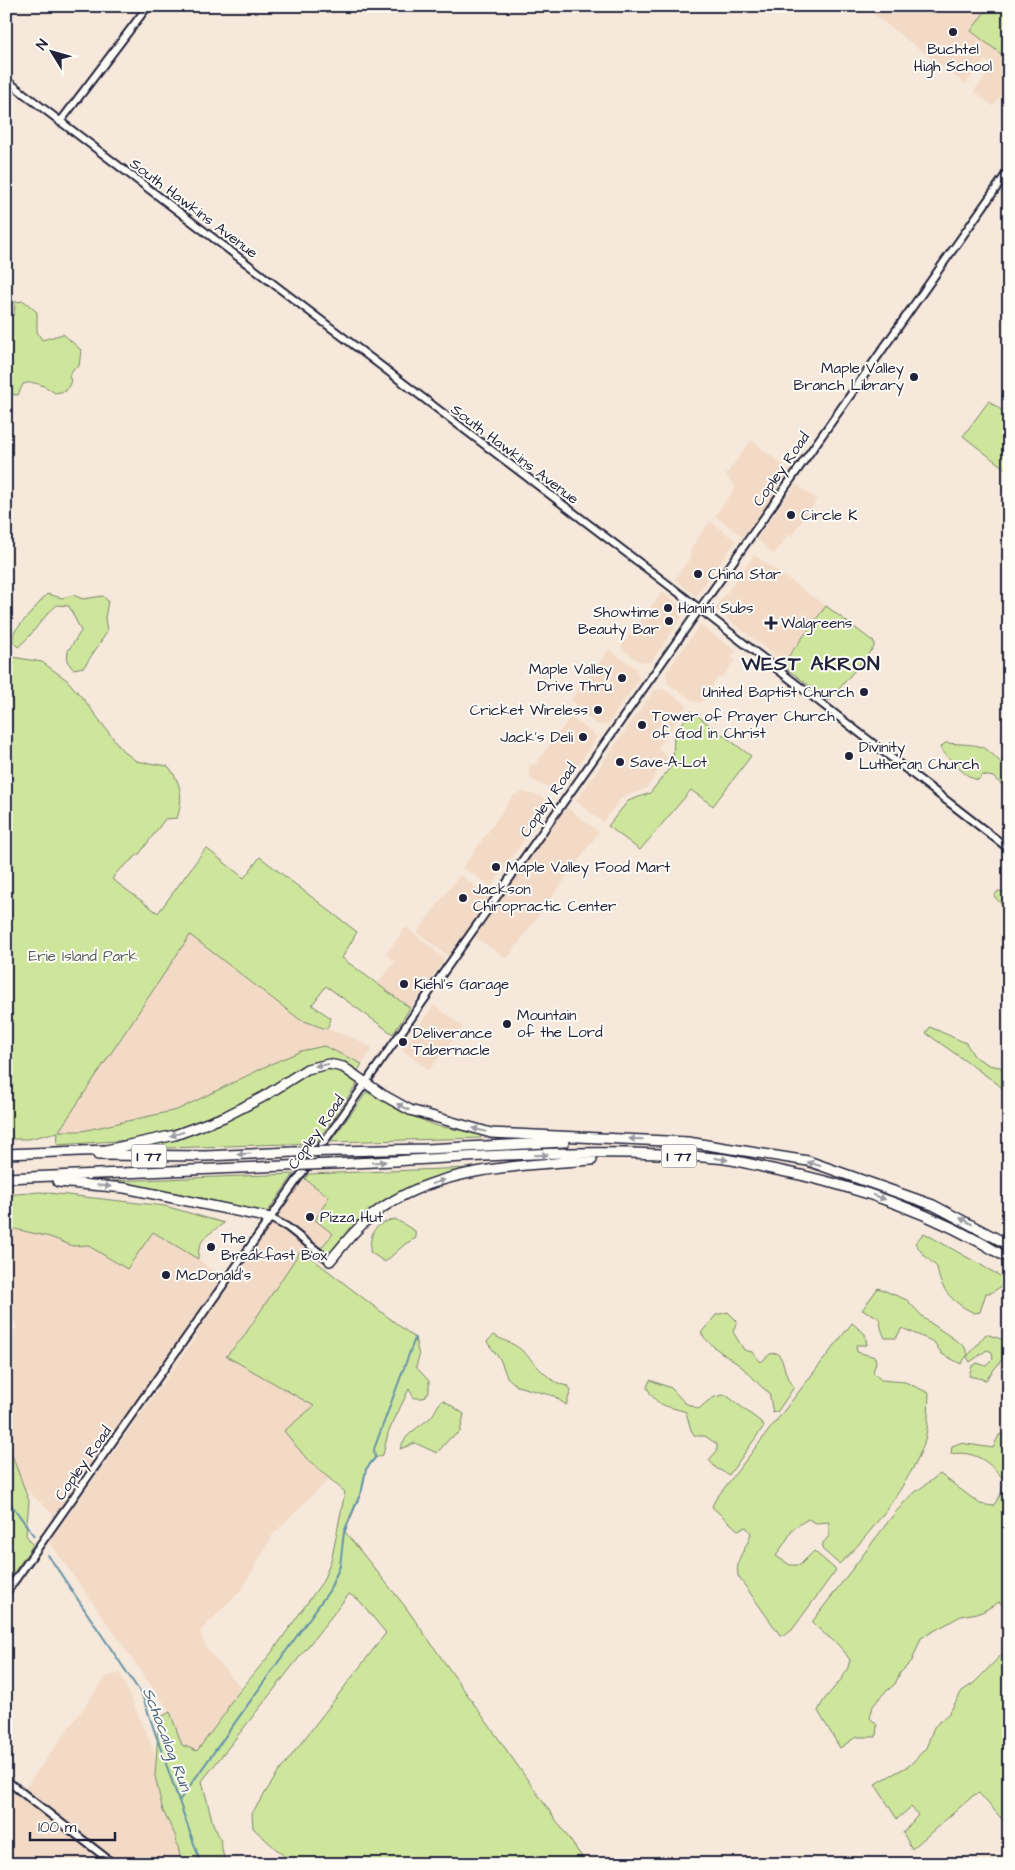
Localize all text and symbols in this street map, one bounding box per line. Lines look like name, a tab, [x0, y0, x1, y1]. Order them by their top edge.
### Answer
marker: Buchtel High School	[947, 26, 959, 38]
north arrow	[28, 28, 78, 78]
text: N	[32, 35, 53, 54]
place label: Buchtel High School	[914, 39, 992, 78]
street label: South Hawkins Avenue	[125, 153, 262, 264]
place label: Maple Valley Branch Library	[794, 358, 904, 397]
marker: Maple Valley Branch Library	[908, 371, 920, 383]
street label: South Hawkins Avenue	[446, 399, 583, 510]
street label: Copley Road	[748, 428, 816, 511]
place label: Circle K	[801, 505, 857, 526]
marker: Circle K	[785, 509, 797, 521]
place label: China Star	[708, 564, 781, 585]
marker: China Star	[692, 568, 704, 580]
place label: Hanini Subs	[678, 598, 754, 619]
place label: Showtime Beauty Bar	[578, 602, 659, 641]
marker: Hanini Subs	[662, 602, 674, 614]
place label: Walgreens	[781, 613, 853, 635]
marker: Showtime Beauty Bar	[663, 615, 675, 627]
marker: Walgreens	[765, 617, 777, 629]
district label: WEST AKRON	[740, 650, 881, 678]
place label: Maple Valley Drive Thru	[529, 659, 612, 697]
marker: Maple Valley Drive Thru	[616, 672, 628, 684]
place label: United Baptist Church	[702, 682, 855, 703]
marker: United Baptist Church	[858, 686, 870, 698]
place label: Cricket Wireless	[470, 700, 588, 721]
marker: Cricket Wireless	[592, 704, 604, 716]
place label: Tower of Prayer Church of God in Christ	[652, 706, 835, 744]
marker: Tower of Prayer Church of God in Christ	[636, 719, 648, 731]
place label: Jack's Deli	[500, 727, 574, 748]
marker: Jack's Deli	[577, 731, 589, 743]
place label: Divinity Lutheran Church	[859, 737, 979, 775]
marker: Divinity Lutheran Church	[843, 750, 855, 762]
place label: Save-A-Lot	[630, 752, 707, 773]
marker: Save-A-Lot	[614, 756, 626, 768]
street label: Copley Road	[515, 759, 583, 842]
place label: Maple Valley Food Mart	[506, 857, 670, 879]
marker: Maple Valley Food Mart	[490, 861, 502, 873]
place label: Jackson Chiropractic Center	[473, 879, 616, 917]
marker: Jackson Chiropractic Center	[457, 892, 469, 904]
park label: Erie Island Park	[28, 946, 138, 967]
place label: Kiehl's Garage	[414, 974, 509, 996]
marker: Kiehl's Garage	[398, 978, 410, 990]
place label: Mountain of the Lord	[517, 1005, 603, 1043]
marker: Mountain of the Lord	[501, 1018, 513, 1030]
place label: Deliverance Tabernacle	[413, 1023, 492, 1061]
marker: Deliverance Tabernacle	[397, 1036, 409, 1048]
one-way arrow	[314, 1061, 330, 1069]
street label: Copley Road	[283, 1091, 351, 1174]
one-way arrow	[396, 1103, 410, 1111]
one-way arrow	[471, 1126, 486, 1134]
one-way arrow	[169, 1131, 184, 1138]
one-way arrow	[628, 1135, 644, 1143]
road number: I 77	[132, 1144, 166, 1168]
road number: I 77	[662, 1144, 696, 1168]
one-way arrow	[533, 1150, 549, 1158]
one-way arrow	[236, 1151, 252, 1159]
one-way arrow	[713, 1155, 729, 1163]
one-way arrow	[371, 1158, 387, 1166]
one-way arrow	[807, 1159, 822, 1167]
one-way arrow	[430, 1178, 445, 1186]
one-way arrow	[96, 1183, 112, 1191]
one-way arrow	[871, 1194, 886, 1201]
place label: Pizza Hut	[320, 1207, 383, 1228]
marker: Pizza Hut	[304, 1211, 316, 1223]
one-way arrow	[959, 1217, 973, 1225]
place label: The Breakfast Box	[221, 1228, 328, 1266]
marker: The Breakfast Box	[205, 1241, 217, 1253]
place label: McDonald's	[176, 1265, 252, 1286]
marker: McDonald's	[160, 1269, 172, 1281]
street label: Copley Road	[50, 1422, 118, 1505]
water label: Schocalog Run	[136, 1684, 198, 1797]
scale bar	[30, 1810, 115, 1842]
text: 100 m	[38, 1817, 77, 1838]

